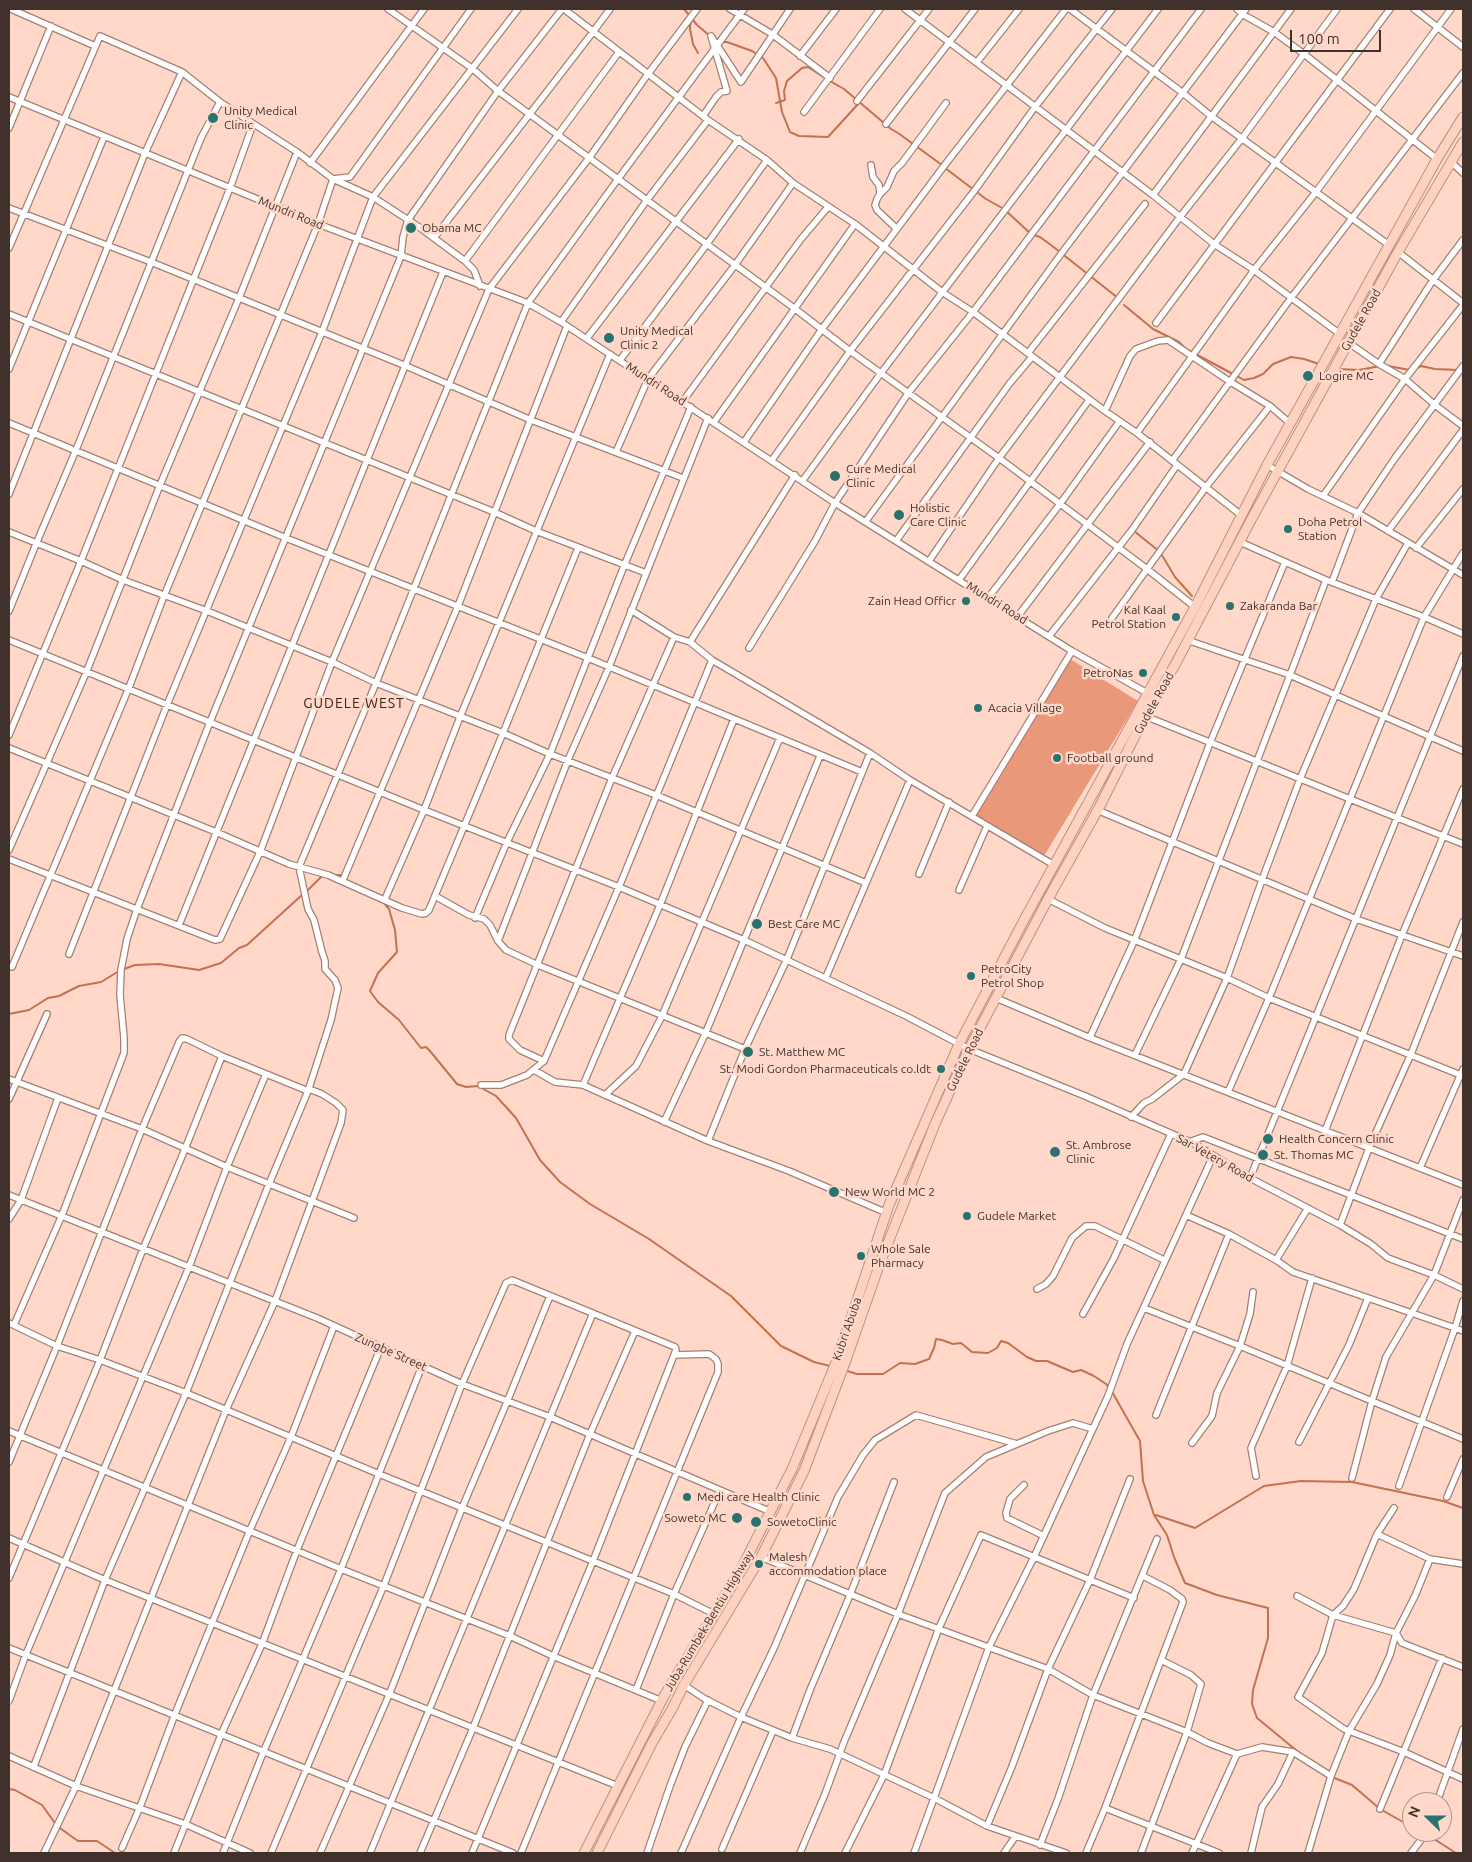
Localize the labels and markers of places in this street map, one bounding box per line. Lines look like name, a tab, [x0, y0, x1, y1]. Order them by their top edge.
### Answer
place label: Unity Medical Clinic	[224, 104, 297, 132]
marker: Unity Medical Clinic	[206, 111, 220, 125]
marker: Obama MC	[404, 221, 418, 235]
place label: Obama MC	[422, 221, 482, 235]
place label: Unity Medical Clinic 2	[620, 324, 693, 352]
marker: Unity Medical Clinic 2	[602, 331, 616, 345]
marker: Logire MC	[1301, 369, 1315, 383]
place label: Logire MC	[1319, 369, 1374, 383]
place label: Cure Medical Clinic	[846, 462, 916, 490]
marker: Cure Medical Clinic	[828, 469, 842, 483]
place label: Holistic Care Clinic	[910, 501, 966, 529]
marker: Holistic Care Clinic	[892, 508, 906, 522]
place label: Doha Petrol Station	[1298, 515, 1362, 543]
marker: Doha Petrol Station	[1282, 523, 1294, 535]
place label: Zain Head Officr	[868, 594, 956, 608]
marker: Zain Head Officr	[960, 595, 972, 607]
place label: Zakaranda Bar	[1240, 599, 1317, 613]
marker: Zakaranda Bar	[1224, 600, 1236, 612]
place label: Kal Kaal Petrol Station	[1092, 603, 1166, 631]
marker: Kal Kaal Petrol Station	[1170, 611, 1182, 623]
place label: PetroNas	[1083, 666, 1133, 680]
marker: PetroNas	[1137, 667, 1149, 679]
place label: Acacia Village	[988, 701, 1062, 715]
marker: Acacia Village	[972, 702, 984, 714]
place label: Football ground	[1067, 751, 1153, 765]
marker: Football ground	[1051, 752, 1063, 764]
marker: Best Care MC	[750, 917, 764, 931]
place label: Best Care MC	[768, 917, 840, 931]
place label: PetroCity Petrol Shop	[981, 962, 1044, 990]
marker: PetroCity Petrol Shop	[965, 970, 977, 982]
marker: St. Matthew MC	[741, 1045, 755, 1059]
place label: St. Matthew MC	[759, 1045, 845, 1059]
place label: St. Modi Gordon Pharmaceuticals co.ldt	[720, 1062, 931, 1076]
marker: St. Modi Gordon Pharmaceuticals co.ldt	[935, 1063, 947, 1075]
marker: Health Concern Clinic	[1261, 1132, 1275, 1146]
place label: Health Concern Clinic	[1279, 1132, 1394, 1146]
place label: St. Ambrose Clinic	[1066, 1138, 1131, 1166]
marker: St. Ambrose Clinic	[1048, 1145, 1062, 1159]
marker: St. Thomas MC	[1256, 1148, 1270, 1162]
place label: St. Thomas MC	[1274, 1148, 1354, 1162]
marker: New World MC 2	[827, 1185, 841, 1199]
place label: New World MC 2	[845, 1185, 935, 1199]
place label: Gudele Market	[977, 1209, 1056, 1223]
marker: Gudele Market	[961, 1210, 973, 1222]
place label: Whole Sale Pharmacy	[871, 1242, 931, 1270]
marker: Whole Sale Pharmacy	[855, 1250, 867, 1262]
place label: Medi care Health Clinic	[697, 1490, 820, 1504]
marker: Medi care Health Clinic	[681, 1491, 693, 1503]
place label: Soweto MC	[665, 1511, 726, 1525]
marker: Soweto MC	[730, 1511, 744, 1525]
marker: SowetoClinic	[749, 1515, 763, 1529]
place label: SowetoClinic	[767, 1515, 837, 1529]
place label: Malesh accommodation place	[769, 1550, 887, 1578]
marker: Malesh accommodation place	[753, 1558, 765, 1570]

